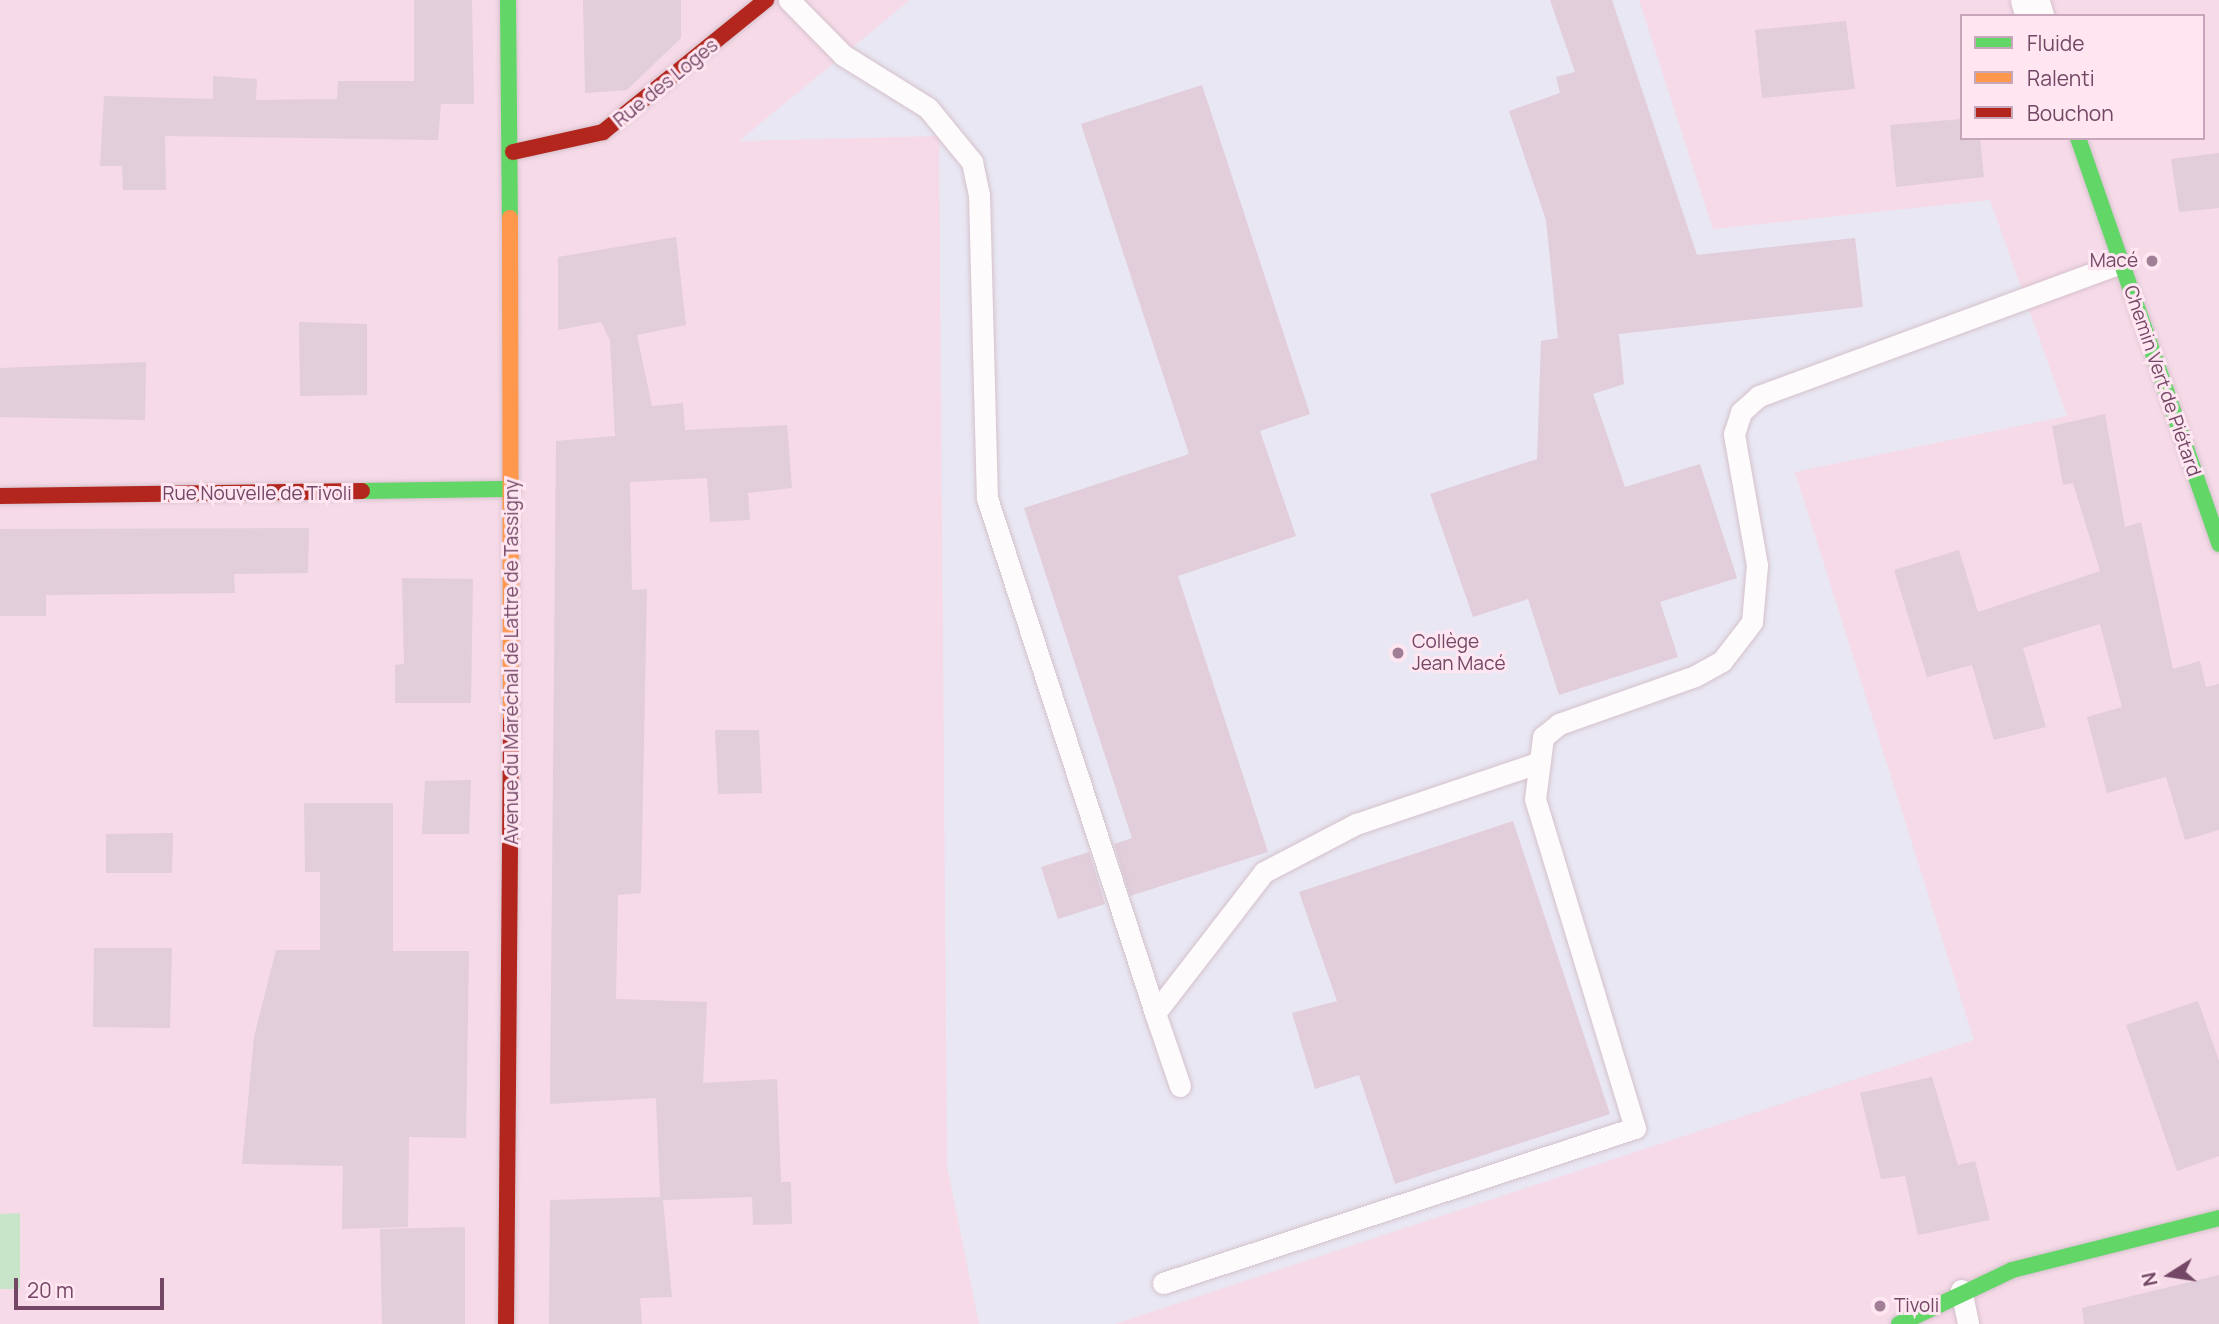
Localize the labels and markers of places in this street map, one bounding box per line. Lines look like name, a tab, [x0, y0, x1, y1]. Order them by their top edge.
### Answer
place label: Macé	[2090, 250, 2138, 272]
marker: Macé	[2144, 253, 2160, 269]
place label: Collège Jean Macé	[1412, 631, 1506, 675]
marker: Collège Jean Macé	[1390, 645, 1406, 661]
place label: Tivoli	[1894, 1295, 1939, 1317]
marker: Tivoli	[1872, 1298, 1888, 1314]

